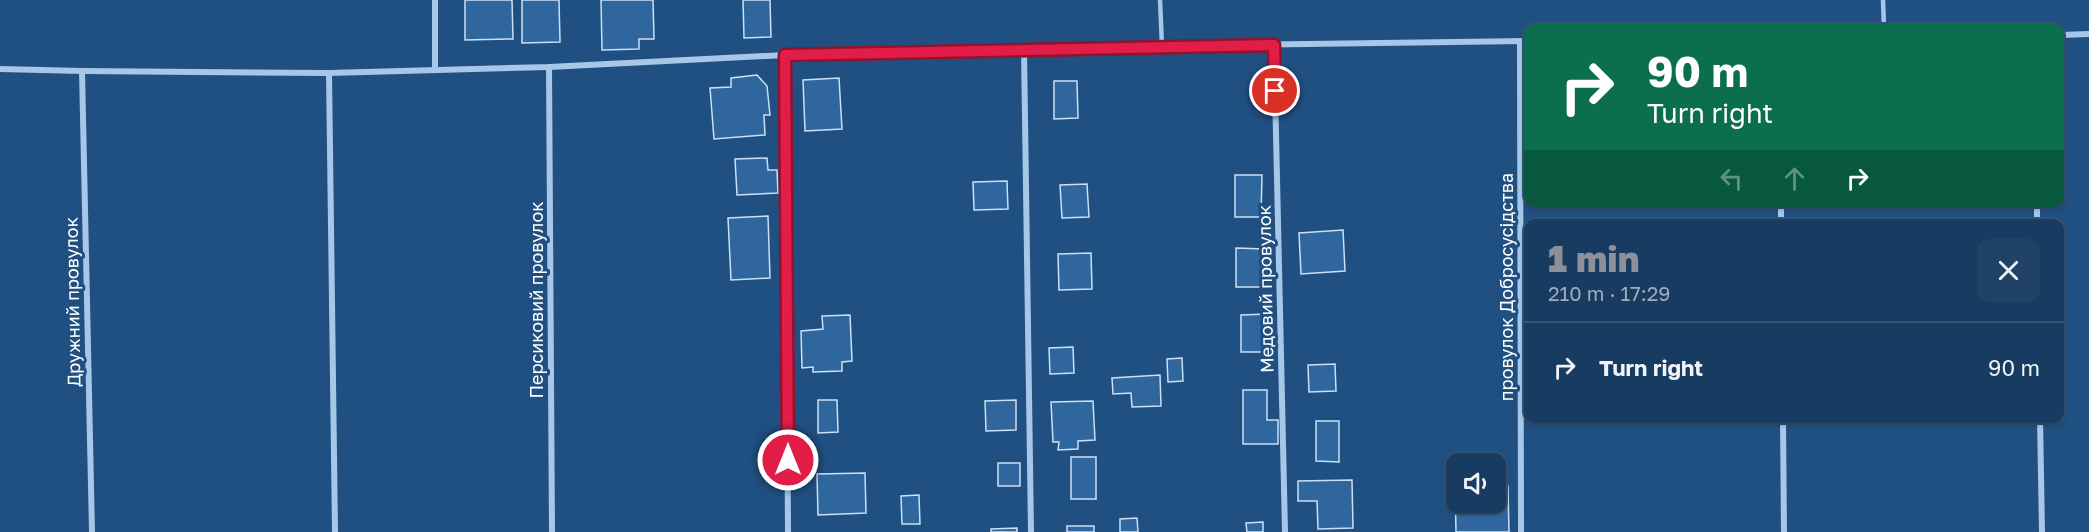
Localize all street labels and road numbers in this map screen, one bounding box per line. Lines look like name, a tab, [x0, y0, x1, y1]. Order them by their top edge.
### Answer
street label: провулок Добросусідства	[1495, 173, 1517, 401]
street label: Персиковий провулок	[525, 201, 547, 399]
street label: Медовий провулок	[1253, 205, 1277, 373]
street label: Дружний провулок	[60, 217, 84, 387]

